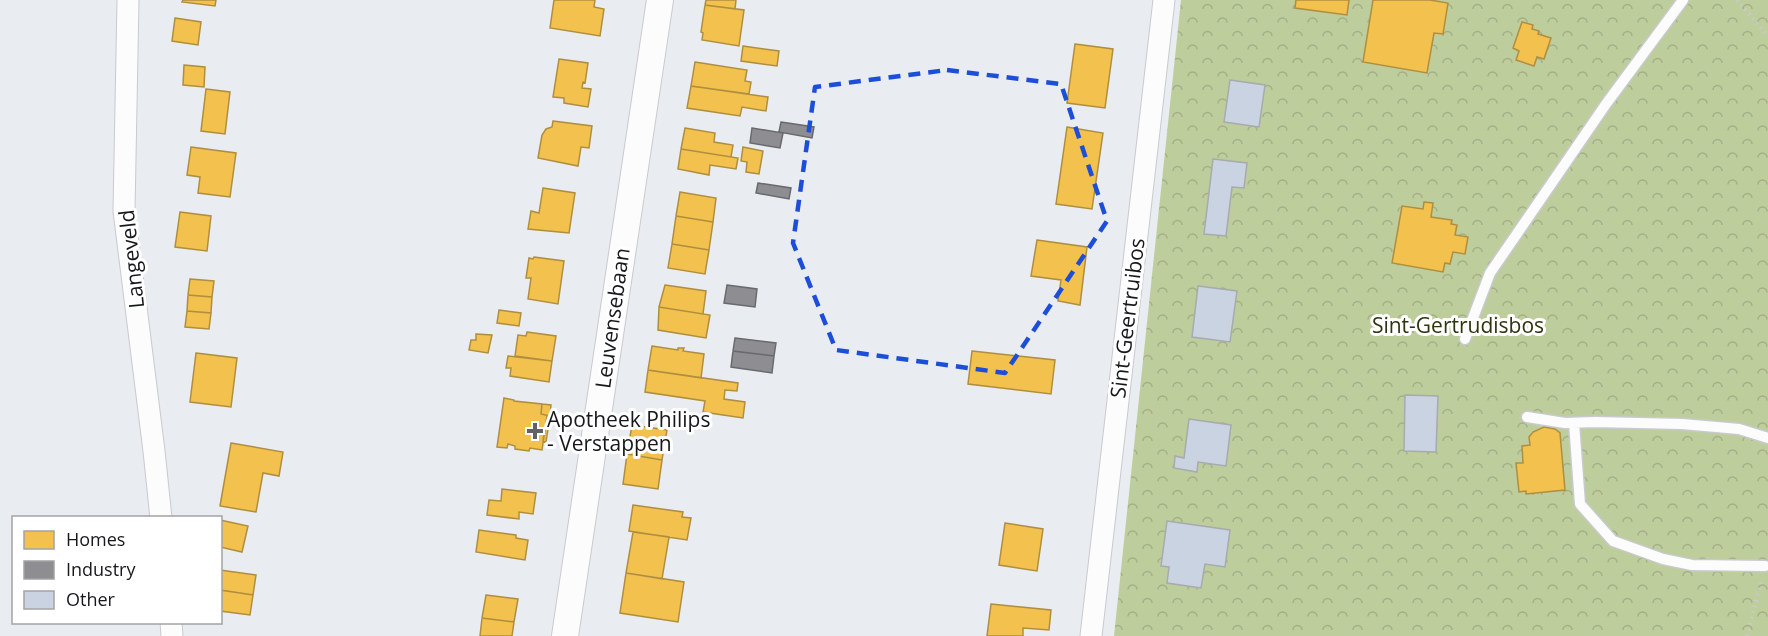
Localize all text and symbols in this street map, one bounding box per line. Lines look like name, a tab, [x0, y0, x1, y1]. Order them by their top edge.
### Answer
street label: Langeveld	[112, 208, 150, 310]
street label: Sint-Geertruibos	[1103, 236, 1151, 400]
street label: Leuvensebaan	[588, 246, 636, 390]
park label: Sint-Gertrudisbos	[1372, 311, 1544, 339]
place label: Apotheek Philips - Verstappen	[547, 405, 710, 457]
marker: Apotheek Philips - Verstappen	[528, 424, 542, 438]
legend	[12, 516, 222, 624]
text: Homes	[66, 527, 125, 551]
text: Industry	[66, 557, 136, 581]
text: Other	[66, 587, 116, 611]

